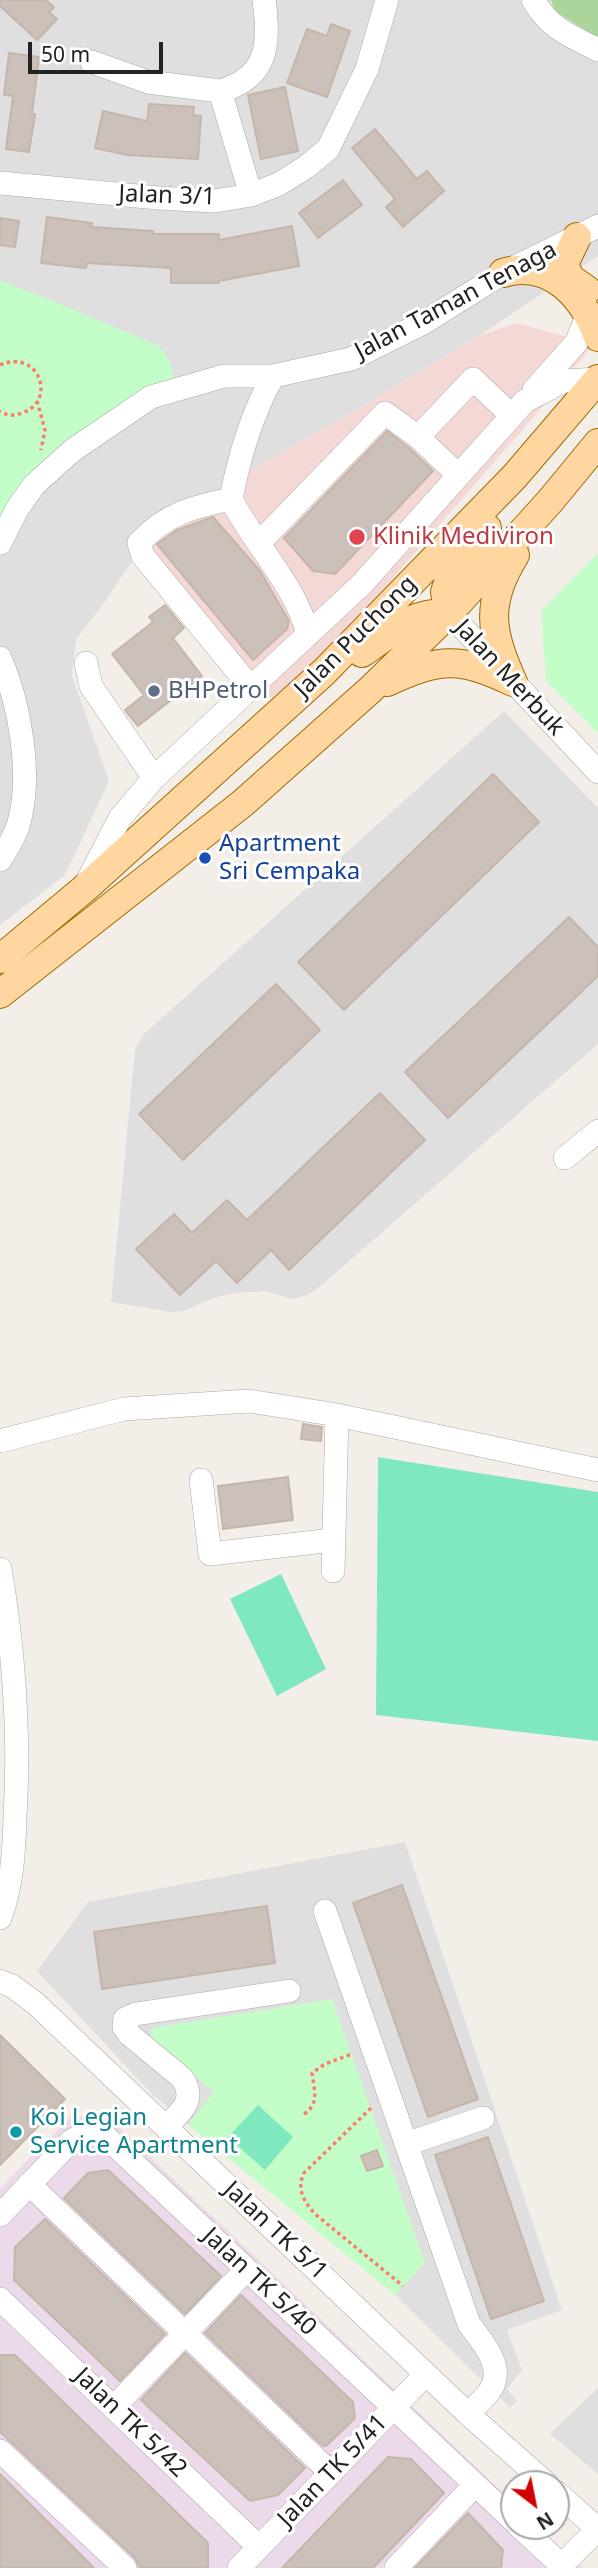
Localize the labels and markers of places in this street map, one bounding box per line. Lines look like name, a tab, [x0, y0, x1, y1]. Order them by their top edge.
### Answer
place label: Klinik Mediviron	[373, 523, 554, 551]
marker: Klinik Mediviron	[347, 527, 367, 547]
place label: BHPetrol	[168, 677, 268, 705]
marker: BHPetrol	[146, 683, 162, 699]
place label: Apartment Sri Cempaka	[219, 830, 360, 886]
marker: Apartment Sri Cempaka	[197, 850, 213, 866]
place label: Koi Legian Service Apartment	[30, 2104, 238, 2160]
marker: Koi Legian Service Apartment	[8, 2124, 24, 2140]

